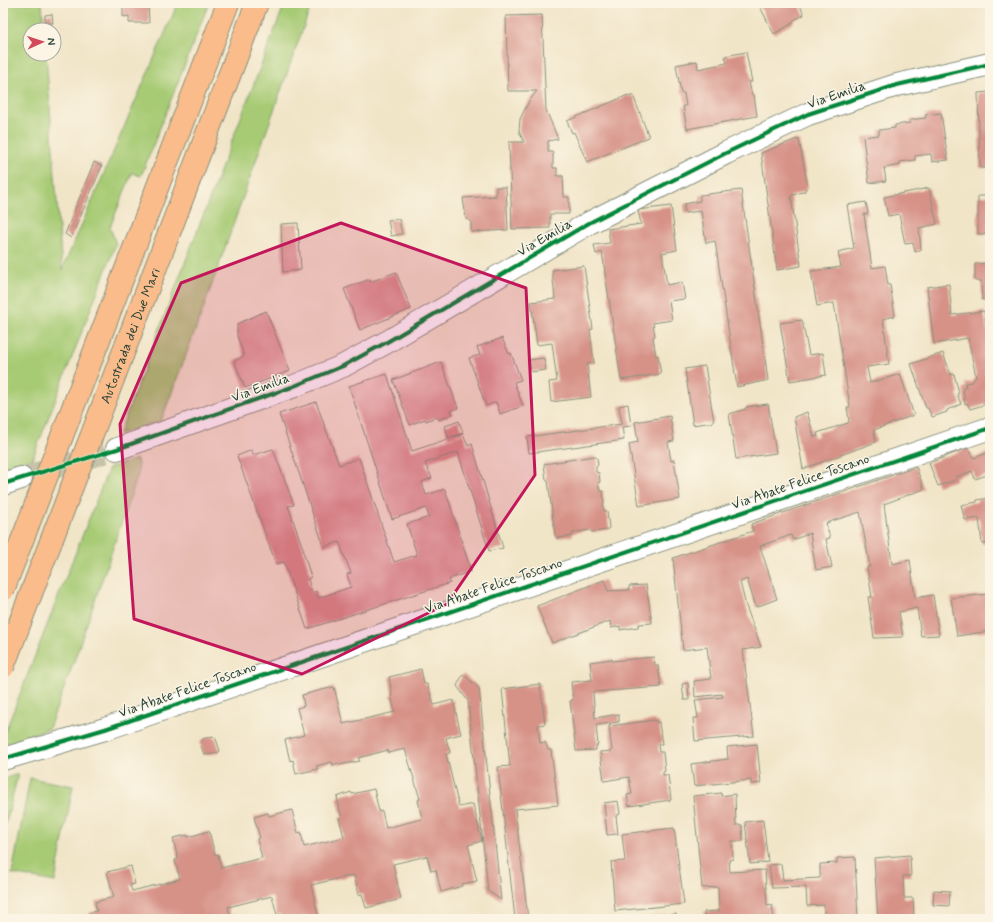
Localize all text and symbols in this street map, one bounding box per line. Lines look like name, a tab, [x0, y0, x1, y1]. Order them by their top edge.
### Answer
north arrow	[22, 22, 62, 62]
text: N	[44, 38, 58, 46]
street label: Via Emilia	[805, 77, 868, 113]
street label: Via Emilia	[514, 215, 575, 261]
street label: Autostrada dei Due Mari	[97, 265, 165, 406]
street label: Via Emilia	[229, 369, 292, 407]
street label: Via Abate Felice Toscano	[729, 450, 872, 514]
street label: Via Abate Felice Toscano	[422, 554, 565, 618]
street label: Via Abate Felice Toscano	[116, 658, 259, 722]

